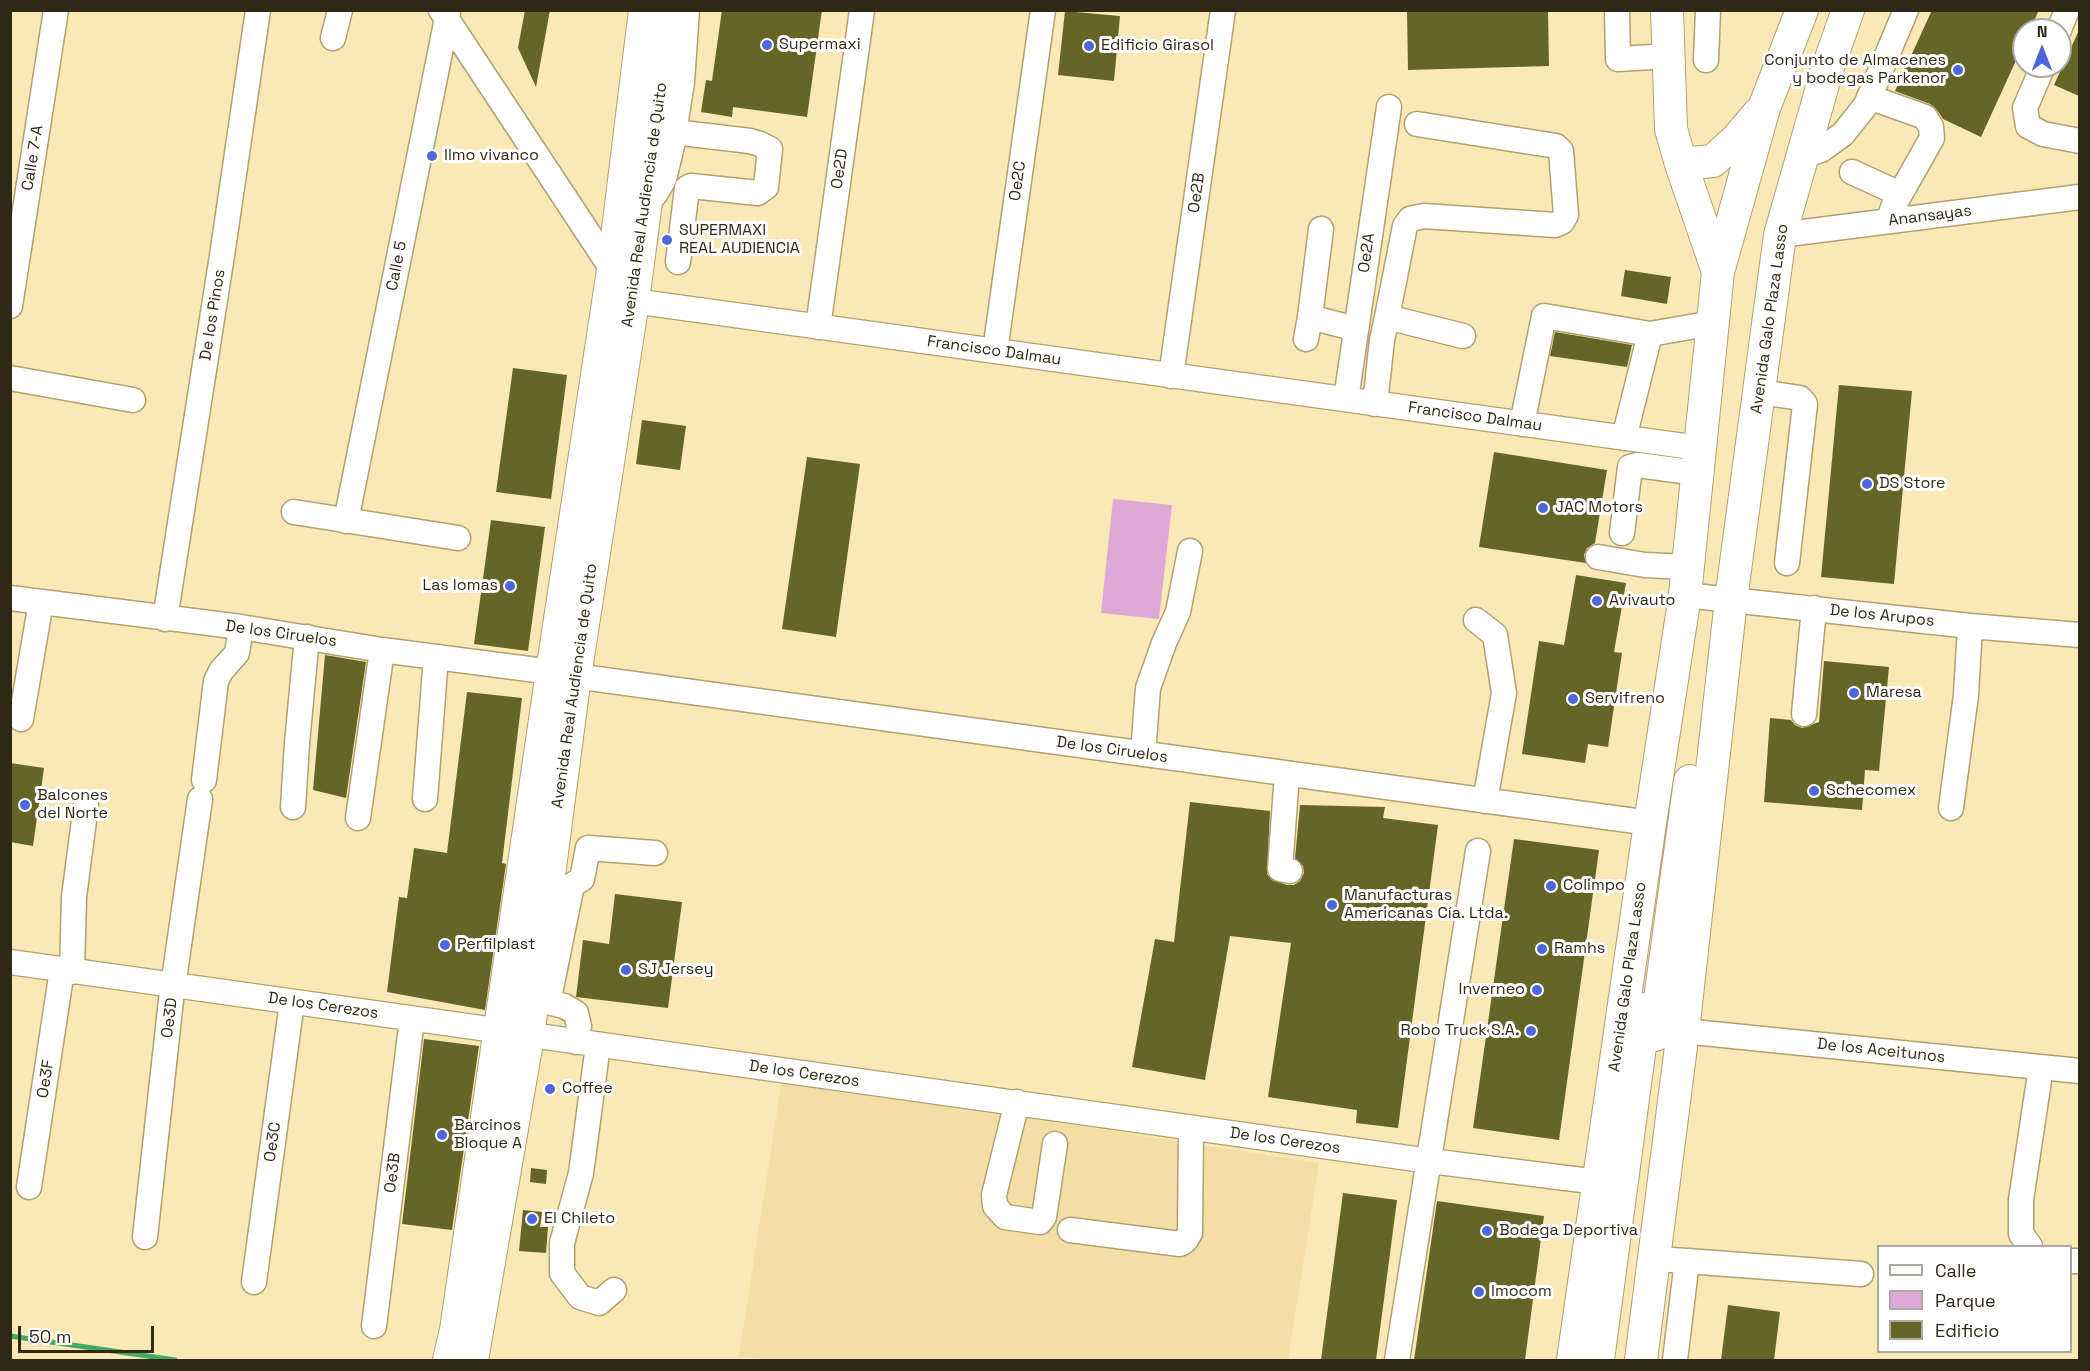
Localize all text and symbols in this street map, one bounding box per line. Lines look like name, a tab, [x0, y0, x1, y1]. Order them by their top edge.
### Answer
north arrow	[2012, 18, 2072, 78]
text: N	[2037, 21, 2047, 42]
place label: Supermaxi	[779, 35, 861, 55]
place label: Edificio Girasol	[1101, 36, 1214, 56]
marker: Supermaxi	[760, 38, 774, 52]
marker: Edificio Girasol	[1082, 39, 1096, 53]
place label: Conjunto de Almacenes y bodegas Parkenor	[1764, 51, 1946, 89]
marker: Conjunto de Almacenes y bodegas Parkenor	[1951, 63, 1965, 77]
street label: Avenida Real Audiencia de Quito	[618, 81, 672, 329]
street label: Calle 7-A	[18, 124, 48, 192]
place label: Ilmo vivanco	[444, 146, 539, 166]
street label: Oe2D	[828, 148, 852, 190]
marker: Ilmo vivanco	[425, 149, 439, 163]
street label: Oe2C	[1006, 160, 1030, 202]
street label: Oe2B	[1185, 172, 1209, 214]
street label: Anansayas	[1887, 201, 1973, 231]
place label: SUPERMAXI REAL AUDIENCIA	[679, 221, 800, 259]
street label: Avenida Galo Plaza Lasso	[1747, 223, 1793, 415]
street label: Oe2A	[1355, 232, 1379, 274]
marker: SUPERMAXI REAL AUDIENCIA	[660, 233, 674, 247]
street label: Calle 5	[383, 239, 411, 293]
street label: De los Pinos	[196, 268, 230, 362]
street label: Francisco Dalmau	[926, 332, 1062, 370]
street label: Francisco Dalmau	[1407, 398, 1543, 436]
place label: DS Store	[1879, 474, 1946, 494]
marker: DS Store	[1860, 477, 1874, 491]
place label: JAC Motors	[1555, 498, 1643, 518]
marker: JAC Motors	[1536, 501, 1550, 515]
street label: Avenida Real Audiencia de Quito	[548, 562, 602, 810]
place label: Las lomas	[422, 576, 498, 596]
marker: Las lomas	[503, 579, 517, 593]
place label: Avivauto	[1609, 591, 1675, 611]
marker: Avivauto	[1590, 594, 1604, 608]
street label: De los Arupos	[1829, 601, 1935, 631]
street label: De los Ciruelos	[224, 617, 338, 651]
place label: Maresa	[1866, 683, 1922, 703]
marker: Maresa	[1847, 686, 1861, 700]
place label: Servifreno	[1585, 689, 1665, 709]
marker: Servifreno	[1566, 692, 1580, 706]
street label: De los Ciruelos	[1055, 733, 1169, 767]
place label: Schecomex	[1826, 781, 1916, 801]
marker: Schecomex	[1807, 784, 1821, 798]
place label: Balcones del Norte	[37, 786, 108, 824]
marker: Balcones del Norte	[18, 798, 32, 812]
place label: Colimpo	[1563, 876, 1625, 896]
marker: Colimpo	[1544, 879, 1558, 893]
street label: Avenida Galo Plaza Lasso	[1605, 881, 1651, 1073]
place label: Manufacturas Americanas Cía. Ltda.	[1344, 886, 1508, 924]
marker: Manufacturas Americanas Cía. Ltda.	[1325, 898, 1339, 912]
place label: Perfilplast	[457, 935, 535, 955]
marker: Perfilplast	[438, 938, 452, 952]
place label: Ramhs	[1554, 939, 1605, 959]
marker: Ramhs	[1535, 942, 1549, 956]
place label: SJ Jersey	[638, 960, 714, 980]
marker: SJ Jersey	[619, 963, 633, 977]
place label: Inverneo	[1459, 980, 1525, 1000]
marker: Inverneo	[1530, 983, 1544, 997]
street label: De los Cerezos	[266, 989, 380, 1023]
street label: Oe3D	[158, 997, 182, 1039]
place label: Robo Truck S.A.	[1400, 1021, 1519, 1041]
marker: Robo Truck S.A.	[1524, 1024, 1538, 1038]
street label: De los Aceitunos	[1816, 1035, 1946, 1067]
street label: De los Cerezos	[747, 1057, 861, 1091]
street label: Oe3F	[34, 1058, 58, 1100]
place label: Coffee	[562, 1079, 613, 1099]
marker: Coffee	[543, 1082, 557, 1096]
place label: Barcinos Bloque A	[454, 1116, 522, 1154]
street label: Oe3C	[261, 1121, 285, 1163]
street label: De los Cerezos	[1228, 1124, 1342, 1158]
marker: Barcinos Bloque A	[435, 1128, 449, 1142]
street label: Oe3B	[381, 1152, 405, 1194]
place label: El Chileto	[544, 1209, 615, 1229]
marker: El Chileto	[525, 1212, 539, 1226]
place label: Bodega Deportiva	[1499, 1221, 1638, 1241]
marker: Bodega Deportiva	[1480, 1224, 1494, 1238]
legend	[1877, 1245, 2072, 1353]
text: Calle	[1935, 1259, 1976, 1282]
place label: Imocom	[1491, 1282, 1552, 1302]
marker: Imocom	[1472, 1285, 1486, 1299]
text: Parque	[1935, 1289, 1996, 1312]
scale bar	[21, 1314, 158, 1352]
text: Edificio	[1935, 1319, 1999, 1342]
text: 50 m	[29, 1325, 71, 1348]

